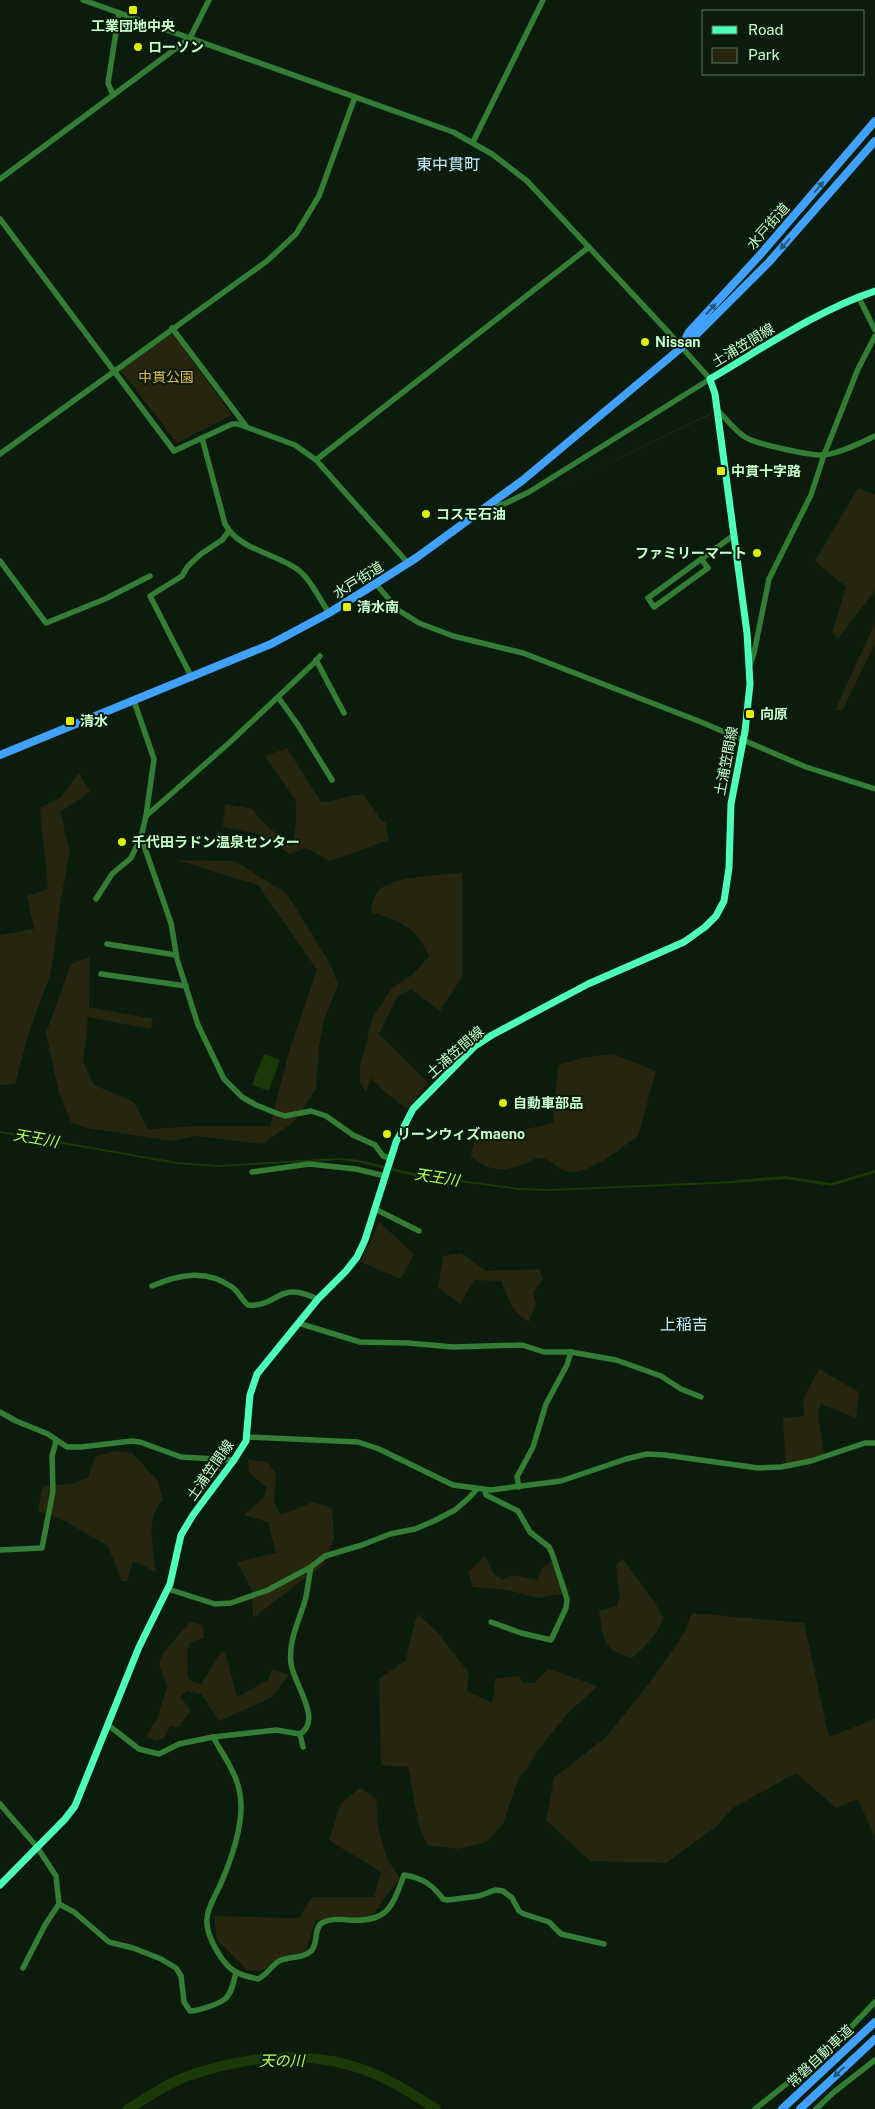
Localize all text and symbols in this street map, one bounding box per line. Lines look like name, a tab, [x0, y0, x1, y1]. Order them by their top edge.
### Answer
marker: 工業団地中央	[127, 4, 139, 16]
legend	[702, 10, 865, 75]
place label: 工業団地中央	[91, 18, 175, 34]
text: Road	[748, 21, 784, 38]
place label: ローソン	[148, 39, 204, 55]
marker: ローソン	[132, 41, 144, 53]
text: Park	[748, 46, 780, 63]
district label: 東中貫町	[416, 155, 480, 174]
one-way arrow	[813, 180, 824, 193]
street label: 水戸街道	[744, 200, 792, 252]
one-way arrow	[779, 237, 791, 249]
one-way arrow	[705, 303, 717, 315]
street label: 土浦笠間線	[709, 320, 777, 370]
place label: Nissan	[655, 334, 701, 350]
marker: Nissan	[639, 336, 651, 348]
park label: 中貫公園	[138, 369, 194, 385]
place label: 中貫十字路	[731, 463, 801, 479]
marker: 中貫十字路	[715, 465, 727, 477]
place label: コスモ石油	[436, 506, 506, 522]
marker: コスモ石油	[420, 508, 432, 520]
place label: ファミリーマート	[635, 545, 747, 561]
marker: ファミリーマート	[751, 547, 763, 559]
street label: 水戸街道	[330, 558, 386, 602]
place label: 清水南	[357, 599, 399, 615]
marker: 清水南	[341, 601, 353, 613]
place label: 向原	[760, 706, 788, 722]
marker: 向原	[744, 708, 756, 720]
place label: 清水	[80, 713, 108, 729]
marker: 清水	[64, 715, 76, 727]
street label: 土浦笠間線	[711, 725, 741, 797]
place label: 千代田ラドン温泉センター	[132, 834, 300, 850]
marker: 千代田ラドン温泉センター	[116, 836, 128, 848]
street label: 土浦笠間線	[423, 1023, 487, 1081]
place label: 自動車部品	[513, 1095, 583, 1111]
marker: 自動車部品	[497, 1097, 509, 1109]
water label: 天王川	[12, 1126, 62, 1151]
place label: リーンウィズmaeno	[397, 1126, 525, 1142]
marker: リーンウィズmaeno	[381, 1128, 393, 1140]
water label: 天王川	[413, 1165, 463, 1189]
district label: 上稲吉	[660, 1315, 708, 1334]
street label: 土浦笠間線	[183, 1437, 237, 1503]
street label: 常磐自動車道	[784, 2022, 856, 2090]
water label: 天の川	[259, 2052, 306, 2069]
one-way arrow	[834, 2066, 846, 2078]

